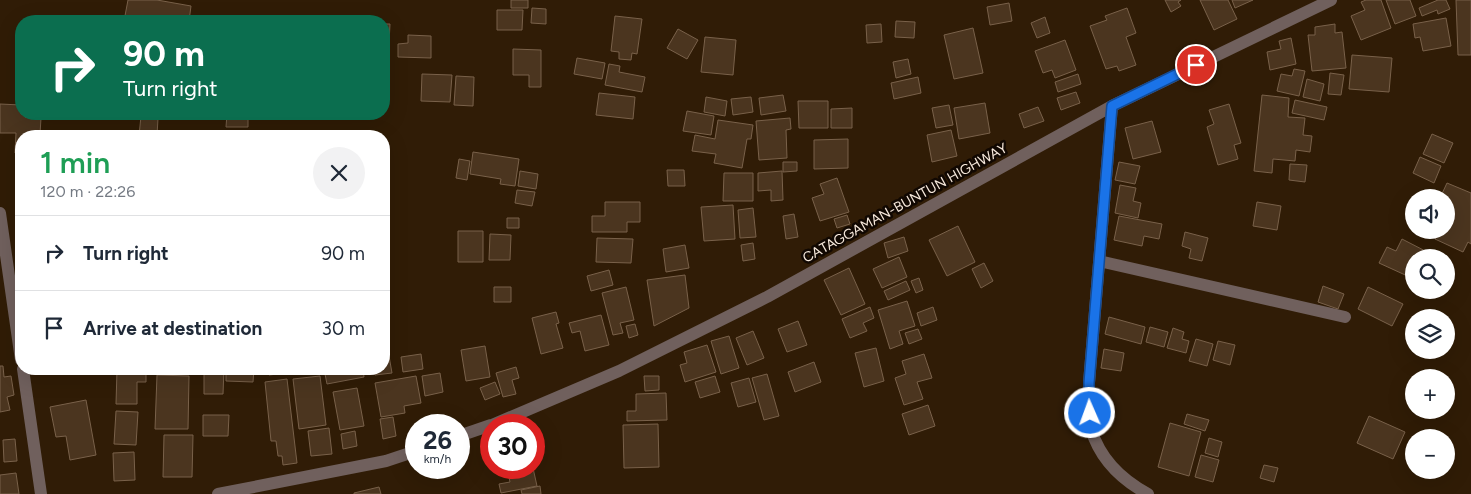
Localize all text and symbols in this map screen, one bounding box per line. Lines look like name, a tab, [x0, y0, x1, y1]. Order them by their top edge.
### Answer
text: 90 m	[123, 33, 205, 75]
icon: right	[40, 35, 105, 100]
pin	[1175, 44, 1217, 86]
icon: arrive	[1182, 51, 1210, 79]
text: Turn right	[123, 75, 218, 102]
street label: CATAGGAMAN-BUNTUN HIGHWAY	[800, 139, 1011, 267]
text: 1 min	[40, 144, 110, 181]
button: close	[313, 147, 365, 199]
text: 120 m · 22:26	[40, 182, 135, 201]
map controls	[1405, 189, 1455, 479]
button: sound	[1405, 189, 1455, 239]
icon: right	[40, 239, 68, 267]
text: Turn right	[83, 242, 169, 265]
text: 90 m	[321, 242, 365, 265]
button: search	[1405, 249, 1455, 299]
button: layers	[1405, 309, 1455, 359]
icon: arrive	[40, 314, 68, 342]
text: Arrive at destination	[83, 317, 262, 340]
text: 30 m	[322, 317, 365, 340]
button: +	[1405, 369, 1455, 419]
position arrow	[1063, 386, 1115, 438]
speed limit sign: 30	[480, 414, 545, 479]
text: 26	[423, 425, 452, 455]
button: −	[1405, 429, 1455, 479]
text: km/h	[424, 452, 451, 466]

